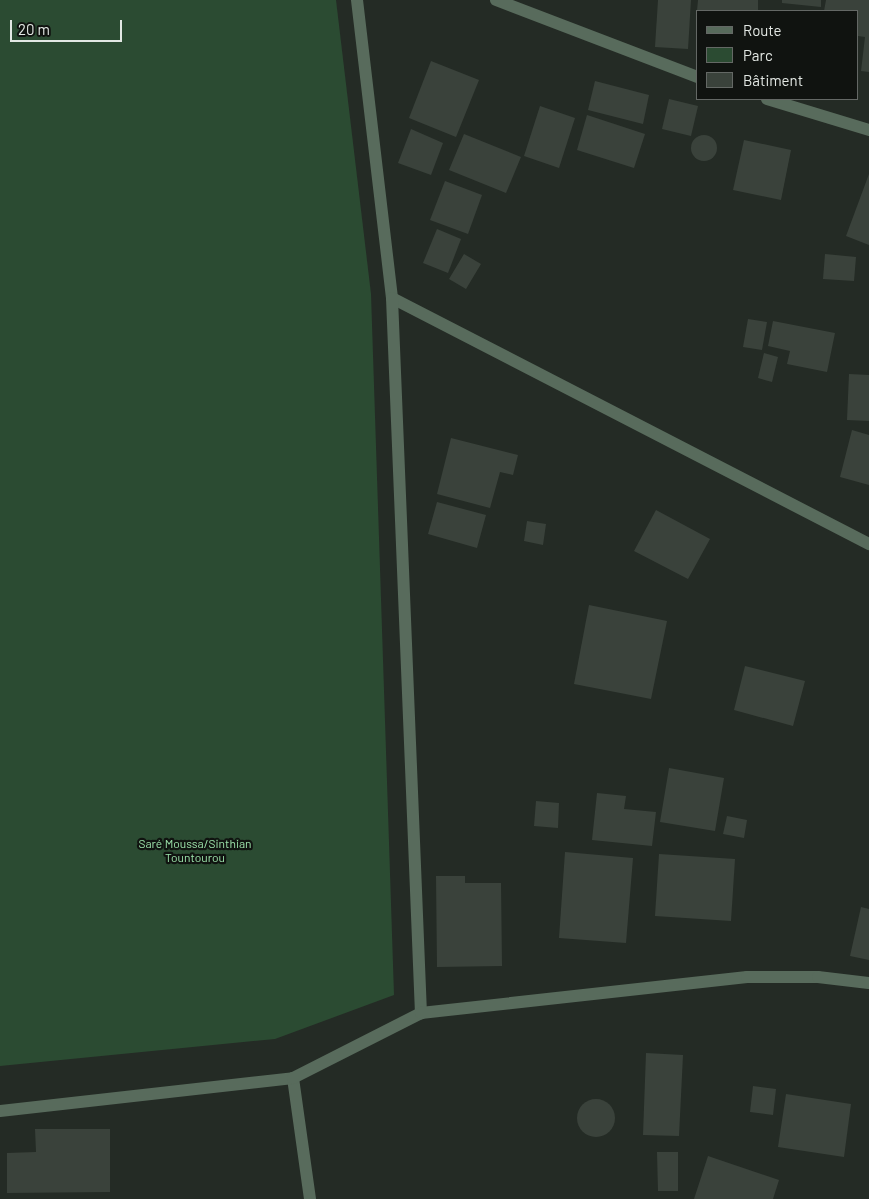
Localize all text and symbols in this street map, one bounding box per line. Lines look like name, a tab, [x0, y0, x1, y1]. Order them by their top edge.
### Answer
scale bar	[12, 10, 125, 42]
legend	[696, 10, 859, 100]
text: 20 m	[18, 20, 50, 38]
text: Route	[743, 21, 782, 39]
text: Parc	[743, 46, 773, 64]
text: Bâtiment	[743, 71, 803, 89]
park label: Saré Moussa/Sinthian Tountourou	[138, 837, 252, 865]

